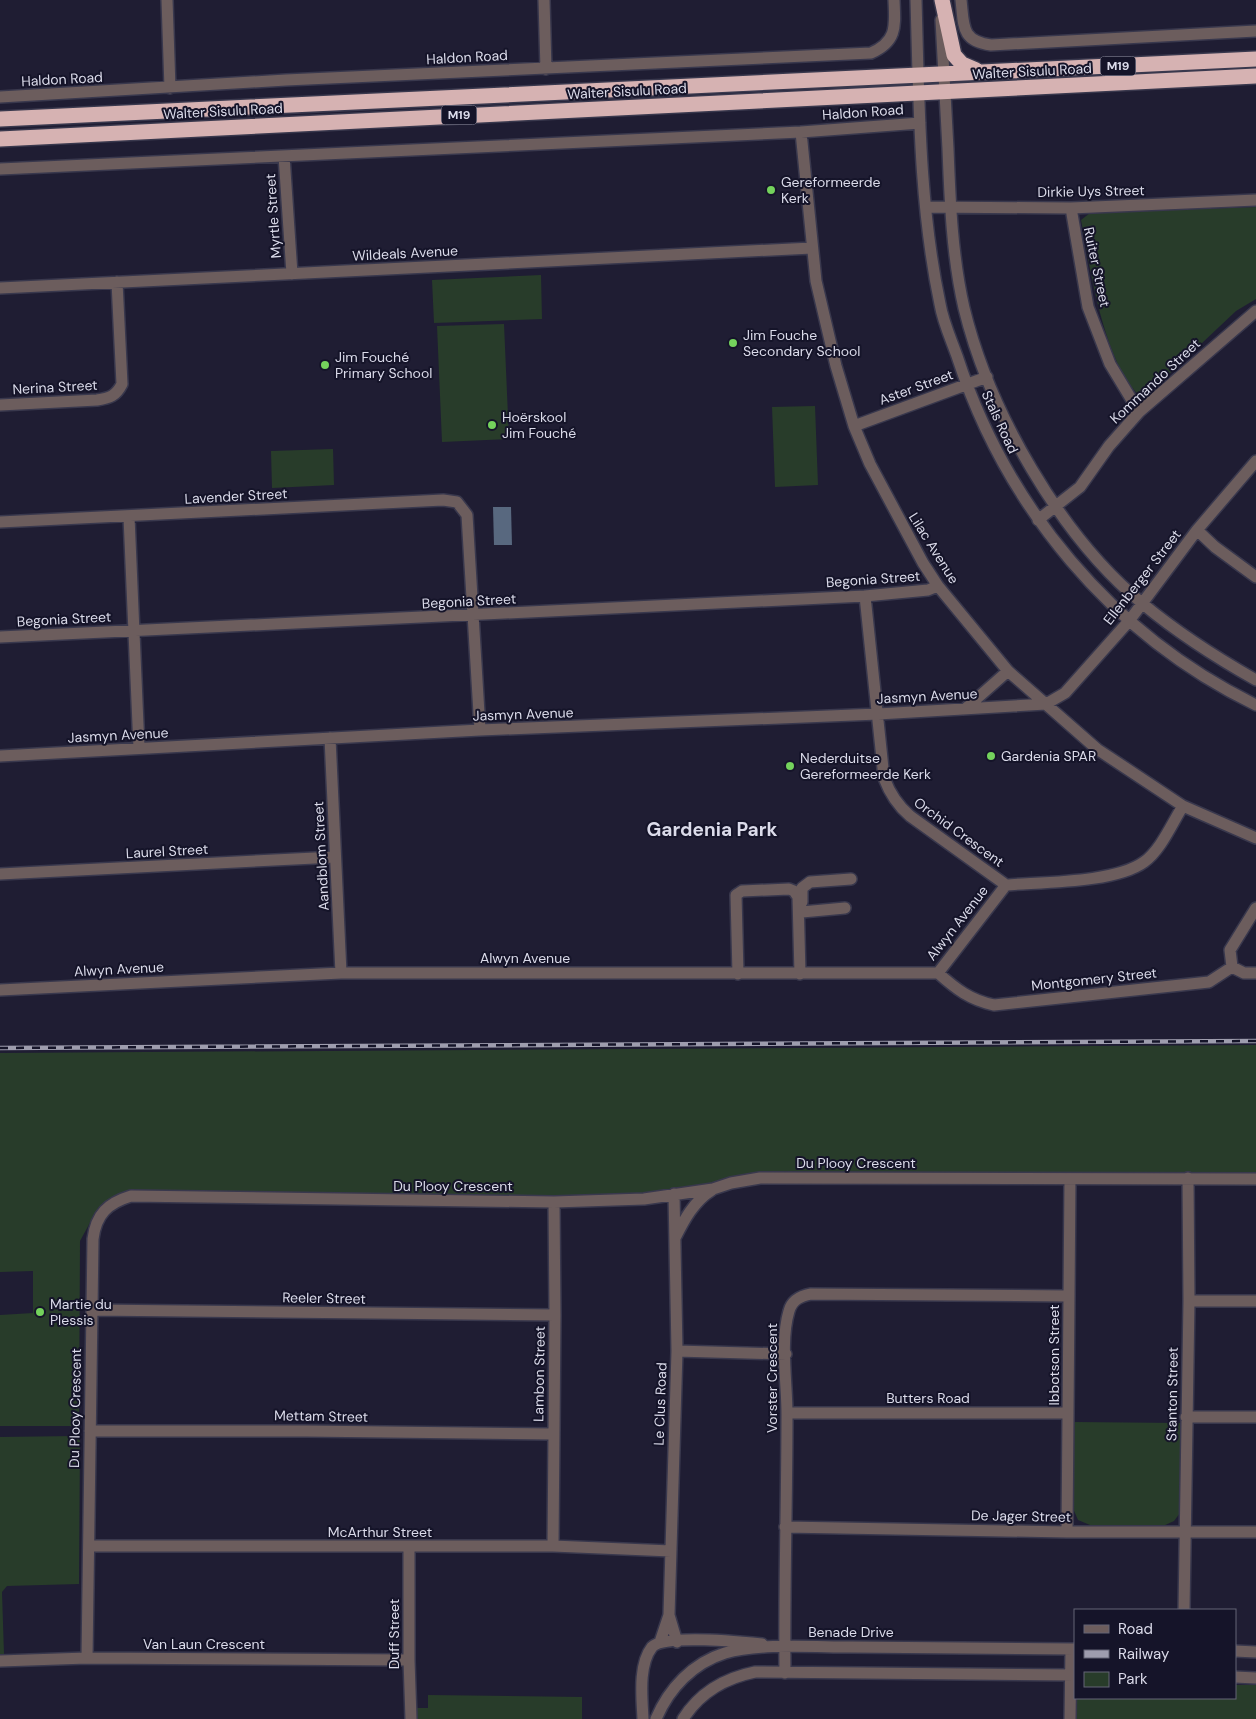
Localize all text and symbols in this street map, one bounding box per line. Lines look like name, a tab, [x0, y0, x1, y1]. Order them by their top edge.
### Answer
street label: Haldon Road	[426, 46, 508, 68]
road number: M19	[1100, 56, 1136, 76]
street label: Walter Sisulu Road	[972, 59, 1092, 83]
street label: Haldon Road	[21, 68, 103, 90]
street label: Walter Sisulu Road	[567, 79, 687, 103]
street label: Walter Sisulu Road	[163, 99, 283, 123]
street label: Haldon Road	[822, 100, 904, 124]
road number: M19	[442, 106, 476, 124]
street label: Myrtle Street	[261, 173, 285, 259]
place label: Gereformeerde Kerk	[781, 173, 880, 207]
street label: Dirkie Uys Street	[1037, 181, 1145, 201]
marker: Gereformeerde Kerk	[765, 184, 777, 196]
street label: Ruiter Street	[1080, 225, 1114, 309]
street label: Wildeals Avenue	[352, 241, 458, 265]
place label: Jim Fouche Secondary School	[743, 326, 860, 360]
street label: Kommando Street	[1106, 334, 1204, 428]
marker: Jim Fouche Secondary School	[727, 337, 739, 349]
place label: Jim Fouché Primary School	[335, 348, 432, 382]
marker: Jim Fouché Primary School	[319, 359, 331, 371]
street label: Aster Street	[876, 365, 956, 409]
street label: Nerina Street	[12, 376, 98, 398]
street label: Stals Road	[978, 388, 1022, 456]
place label: Hoërskool Jim Fouché	[502, 408, 576, 442]
marker: Hoërskool Jim Fouché	[486, 419, 498, 431]
street label: Lavender Street	[184, 484, 288, 508]
street label: Lilac Avenue	[905, 509, 963, 587]
street label: Ellenberger Street	[1099, 526, 1185, 628]
street label: Begonia Street	[825, 567, 921, 591]
street label: Begonia Street	[421, 590, 517, 612]
street label: Begonia Street	[16, 608, 112, 630]
street label: Jasmyn Avenue	[876, 684, 978, 708]
street label: Jasmyn Avenue	[472, 703, 574, 725]
street label: Jasmyn Avenue	[67, 723, 169, 747]
place label: Gardenia SPAR	[1001, 747, 1096, 765]
place label: Nederduitse Gereformeerde Kerk	[800, 749, 931, 783]
marker: Gardenia SPAR	[985, 750, 997, 762]
marker: Nederduitse Gereformeerde Kerk	[784, 760, 796, 772]
street label: Orchid Crescent	[910, 793, 1008, 871]
street label: Aandblom Street	[309, 801, 333, 911]
district label: Gardenia Park	[647, 817, 777, 842]
street label: Laurel Street	[125, 840, 209, 862]
street label: Alwyn Avenue	[922, 882, 992, 964]
street label: Alwyn Avenue	[480, 949, 570, 967]
street label: Alwyn Avenue	[73, 958, 165, 980]
street label: Montgomery Street	[1030, 963, 1158, 995]
street label: Du Plooy Crescent	[796, 1154, 916, 1172]
street label: Du Plooy Crescent	[393, 1177, 513, 1195]
street label: Reeler Street	[282, 1288, 366, 1308]
place label: Martie du Plessis	[50, 1295, 112, 1329]
street label: Ibbotson Street	[1045, 1304, 1063, 1406]
marker: Martie du Plessis	[34, 1306, 46, 1318]
street label: Vorster Crescent	[763, 1323, 781, 1433]
street label: Lambon Street	[529, 1326, 549, 1422]
street label: Stanton Street	[1162, 1347, 1182, 1441]
street label: Du Plooy Crescent	[65, 1348, 85, 1468]
street label: Le Clus Road	[650, 1362, 670, 1446]
street label: Butters Road	[886, 1389, 970, 1407]
street label: Mettam Street	[274, 1406, 368, 1426]
street label: De Jager Street	[971, 1506, 1071, 1526]
street label: McArthur Street	[328, 1523, 432, 1541]
street label: Duff Street	[385, 1599, 403, 1669]
legend	[1074, 1609, 1236, 1699]
text: Road	[1118, 1619, 1153, 1639]
street label: Benade Drive	[808, 1623, 894, 1641]
street label: Van Laun Crescent	[143, 1635, 265, 1653]
text: Railway	[1118, 1644, 1170, 1664]
text: Park	[1118, 1669, 1148, 1689]

